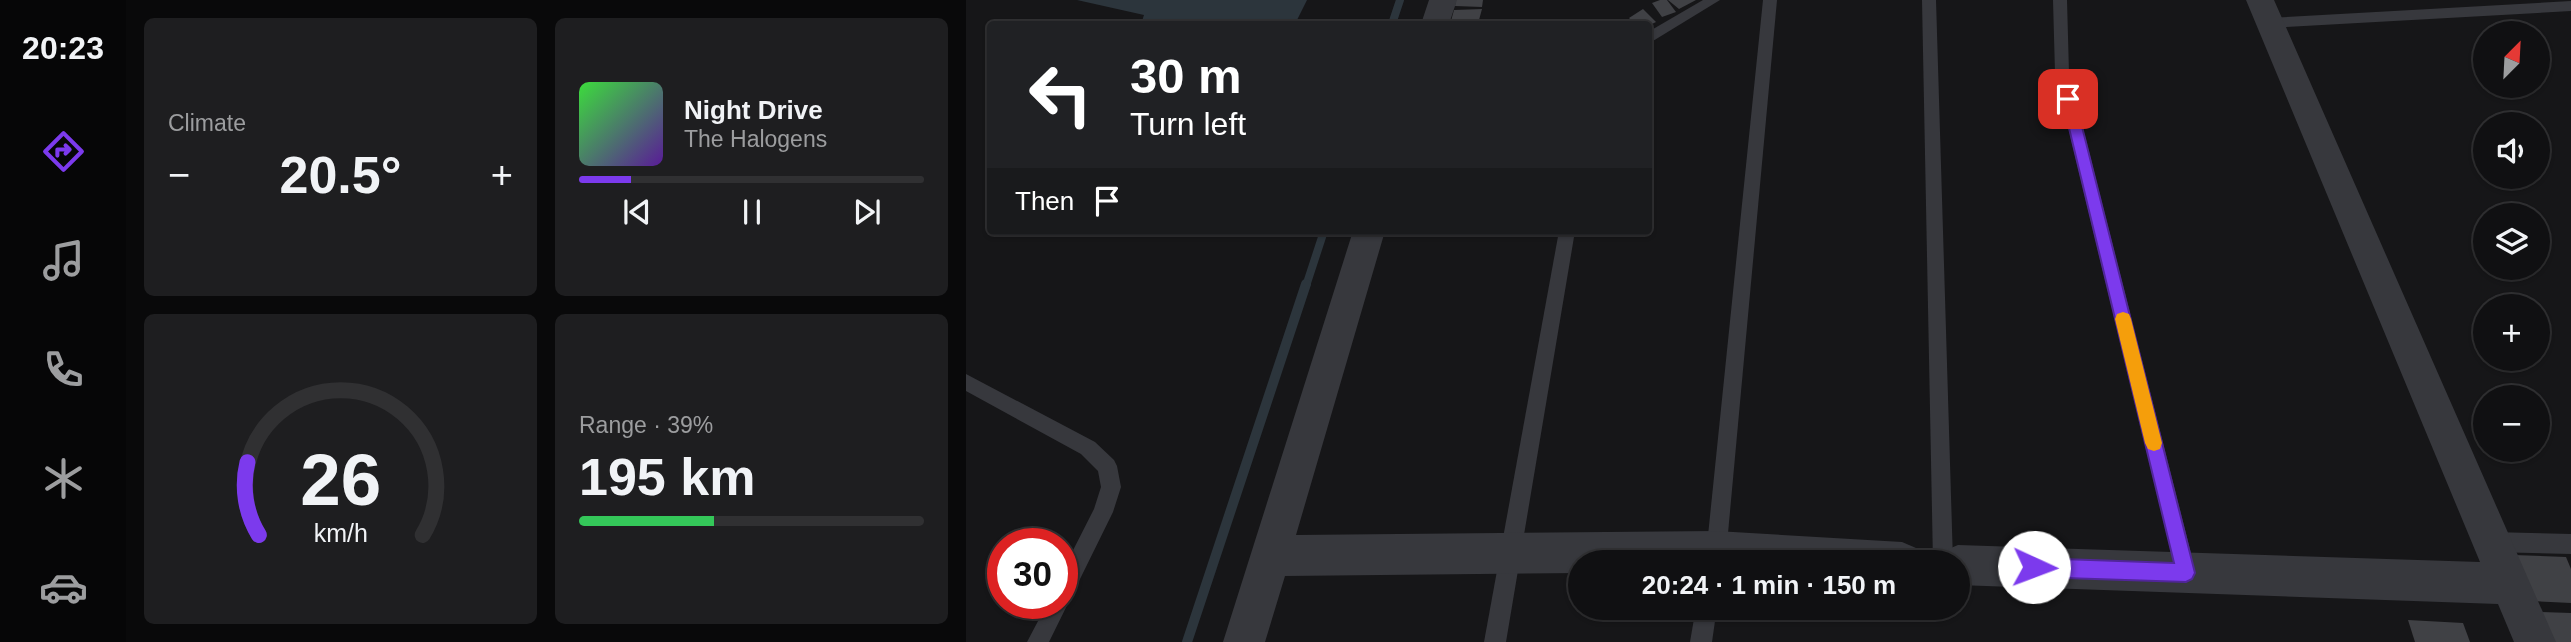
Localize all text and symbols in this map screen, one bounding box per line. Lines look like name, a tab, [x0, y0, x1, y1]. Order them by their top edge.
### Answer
north arrow	[2473, 21, 2550, 98]
map controls	[2473, 21, 2550, 462]
text: 20:23	[22, 30, 104, 66]
icon: left	[1015, 49, 1106, 140]
text: 30 m	[1130, 49, 1242, 103]
pin	[2038, 69, 2098, 129]
icon: arrive	[2049, 80, 2087, 118]
text: Night Drive	[684, 95, 823, 125]
text: Turn left	[1130, 106, 1246, 142]
text: Climate	[168, 110, 246, 136]
button: sound	[2473, 112, 2550, 189]
text: The Halogens	[684, 126, 827, 152]
icon: directions	[39, 127, 88, 176]
text: 20.5°	[279, 146, 402, 204]
text: −	[168, 154, 190, 196]
text: +	[491, 154, 513, 196]
icon: arrive	[1088, 182, 1126, 220]
text: Then	[1015, 186, 1074, 216]
icon: previous	[618, 193, 656, 231]
icon: pause	[733, 193, 771, 231]
icon: next	[848, 193, 886, 231]
button: layers	[2473, 203, 2550, 280]
icon: music	[39, 236, 88, 285]
button: +	[2473, 294, 2550, 371]
icon: phone	[39, 345, 88, 394]
button: −	[2473, 385, 2550, 462]
text: Range · 39%	[579, 412, 713, 438]
text: 26	[300, 439, 381, 520]
text: 195 km	[579, 448, 755, 506]
icon: climate	[39, 454, 88, 503]
text: km/h	[313, 519, 368, 547]
speed limit sign: 30	[987, 528, 1078, 619]
position arrow	[1997, 530, 2071, 604]
icon: car	[39, 563, 88, 612]
text: 20:24 · 1 min · 150 m	[1642, 570, 1896, 600]

